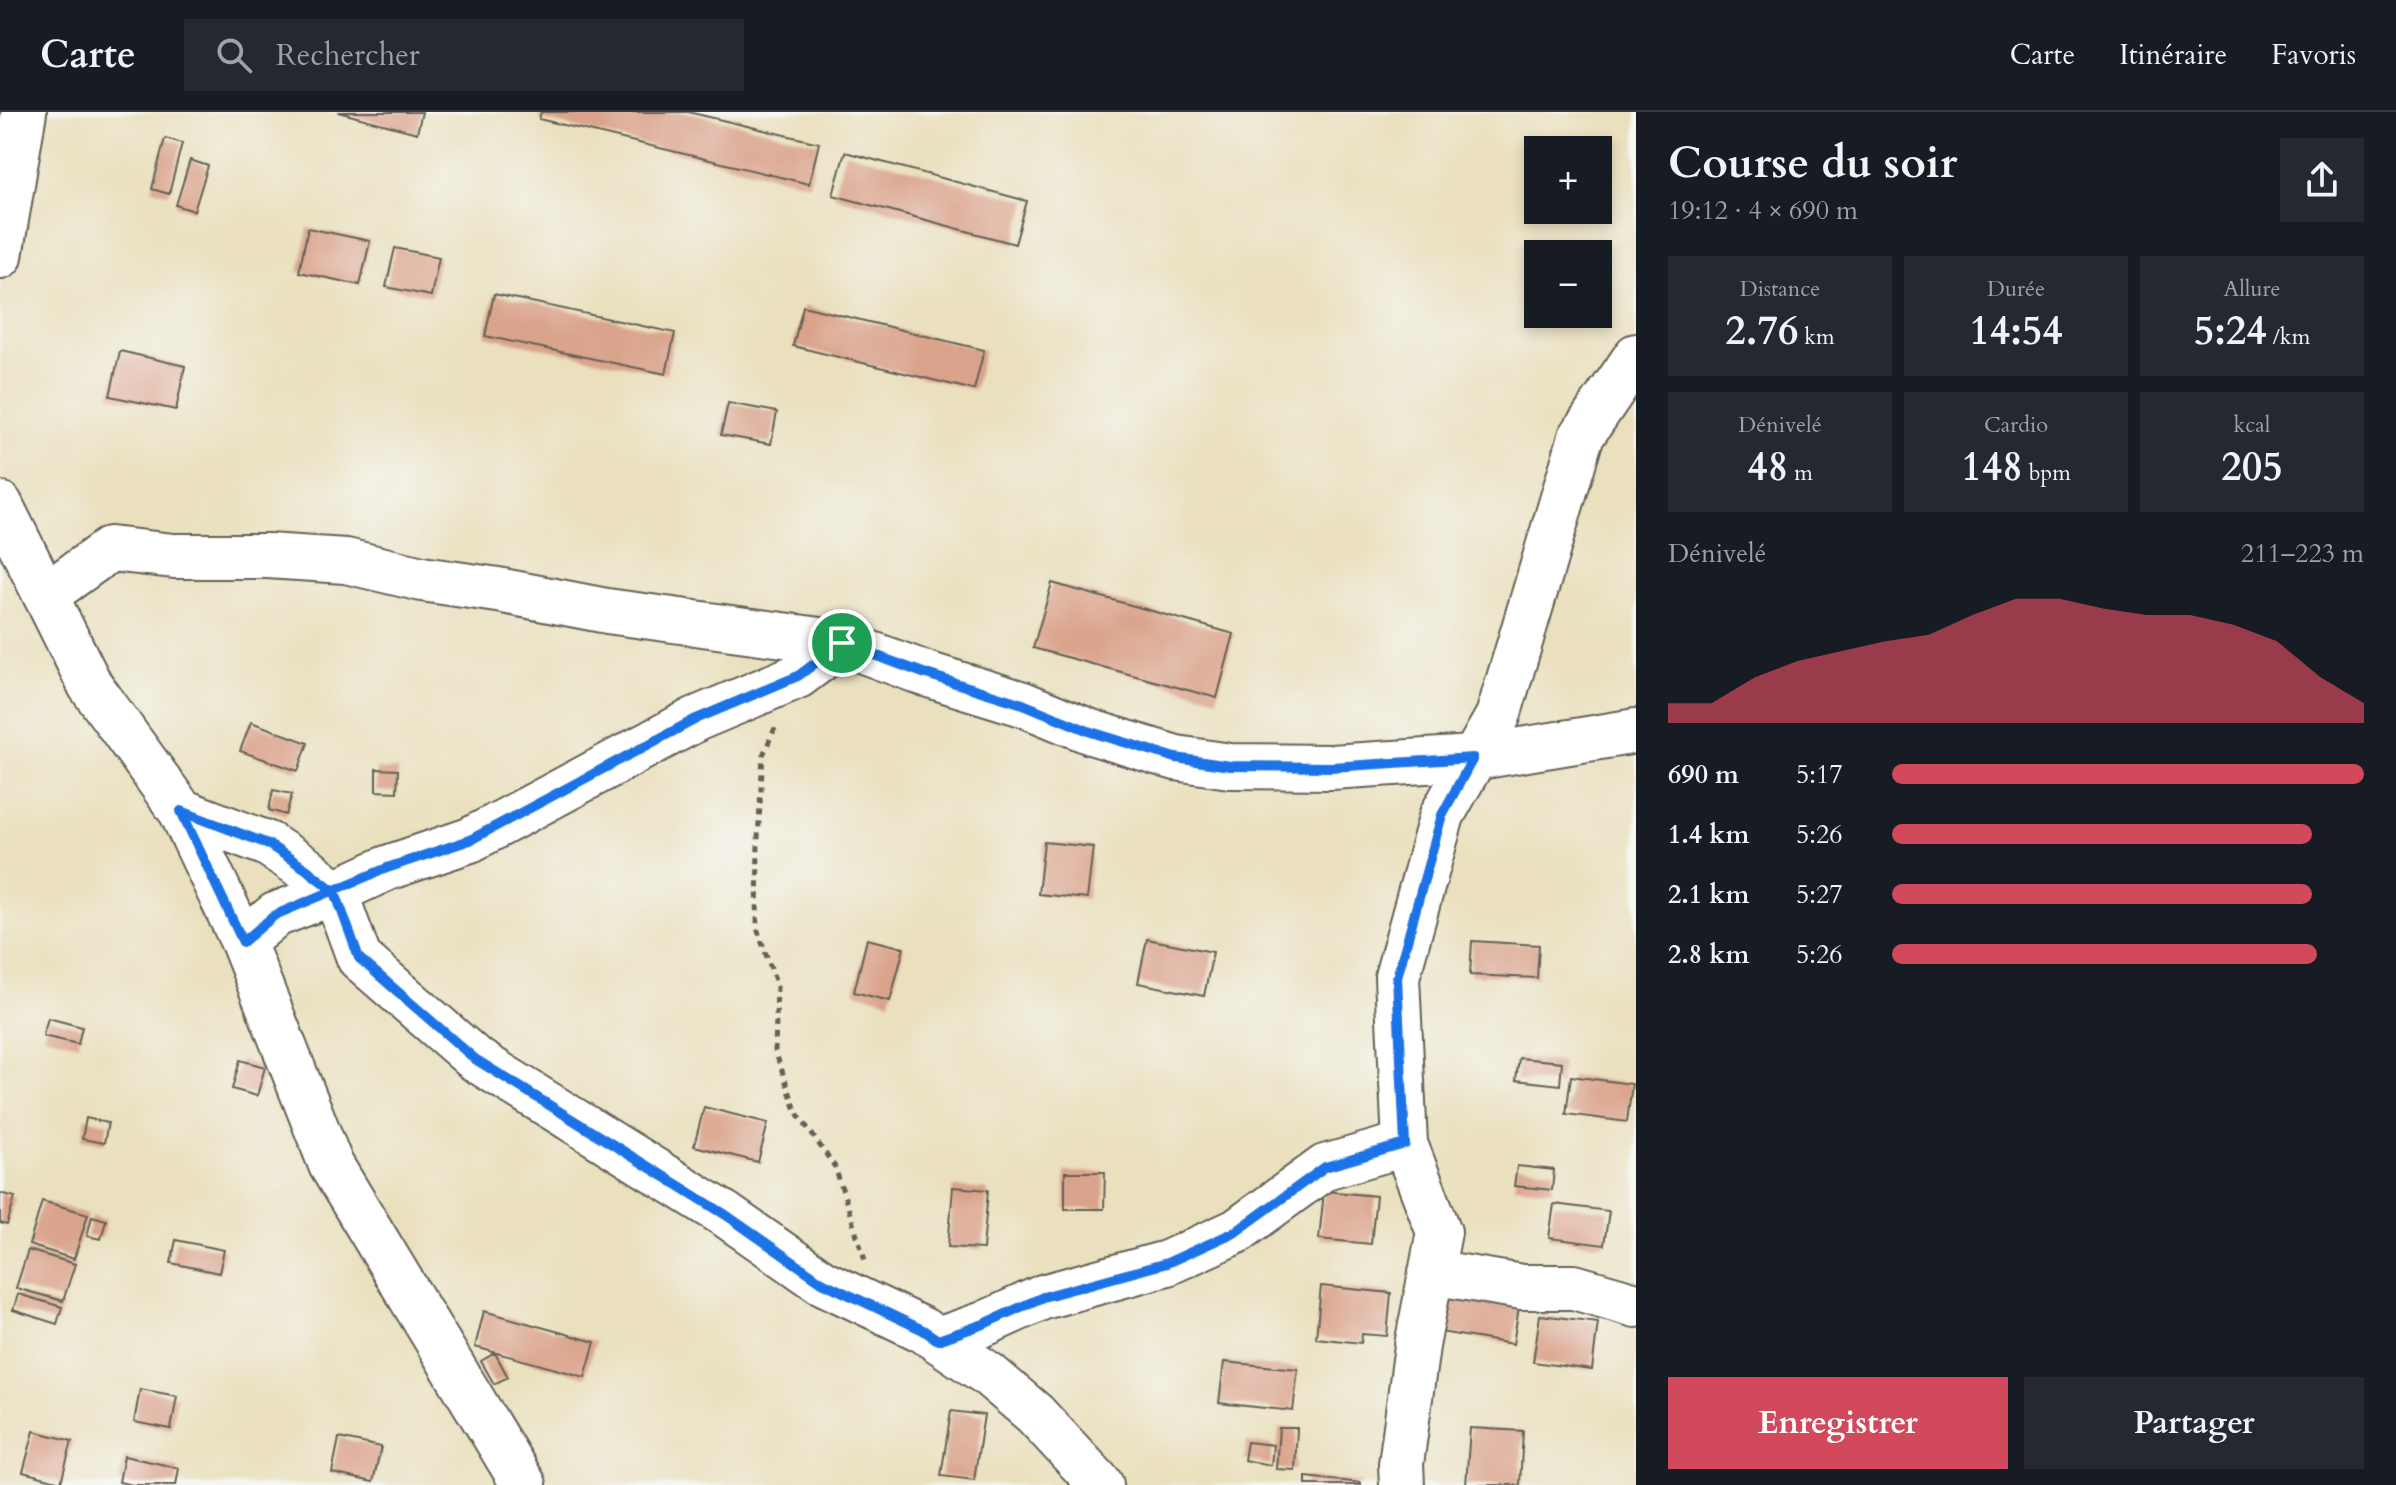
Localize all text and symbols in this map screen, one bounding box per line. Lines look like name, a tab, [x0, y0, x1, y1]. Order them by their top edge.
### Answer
search box	[184, 19, 744, 91]
text: Carte	[40, 29, 136, 81]
icon: search	[212, 33, 256, 77]
text: Rechercher	[276, 35, 420, 76]
text: Carte	[2010, 36, 2075, 74]
text: Itinéraire	[2119, 36, 2227, 74]
text: Favoris	[2271, 36, 2356, 74]
text: Course du soir	[1668, 133, 1958, 193]
map controls	[1524, 136, 1612, 328]
button: +	[1524, 136, 1612, 224]
button: share	[2280, 138, 2364, 222]
text: 19:12 · 4 × 690 m	[1668, 193, 1858, 228]
button: −	[1524, 240, 1612, 328]
text: Distance	[1740, 274, 1820, 304]
text: Durée	[1987, 274, 2045, 304]
text: Allure	[2224, 274, 2280, 304]
text: 2.76	[1725, 304, 1798, 359]
text: 14:54	[1969, 304, 2063, 359]
text: 5:24	[2194, 304, 2267, 359]
text: km	[1798, 322, 1835, 352]
text: /km	[2267, 322, 2310, 352]
text: Dénivelé	[1738, 410, 1822, 440]
text: Cardio	[1984, 410, 2048, 440]
text: kcal	[2234, 410, 2270, 440]
text: 48	[1747, 440, 1788, 495]
text: 148	[1961, 440, 2023, 495]
text: 205	[2221, 440, 2283, 495]
text: m	[1788, 458, 1813, 488]
text: bpm	[2023, 458, 2071, 488]
text: Dénivelé	[1668, 536, 1766, 571]
text: 211–223 m	[2241, 536, 2364, 571]
pin	[808, 609, 876, 677]
icon: arrive	[820, 621, 864, 665]
text: 690 m	[1668, 757, 1739, 792]
text: 5:17	[1796, 757, 1843, 792]
text: 1.4 km	[1668, 817, 1749, 852]
text: 5:26	[1796, 817, 1843, 852]
text: 2.1 km	[1668, 877, 1749, 912]
text: 5:27	[1796, 877, 1843, 912]
text: 2.8 km	[1668, 937, 1749, 972]
text: 5:26	[1796, 937, 1843, 972]
button: Enregistrer	[1668, 1377, 2008, 1469]
button: Partager	[2024, 1377, 2364, 1469]

